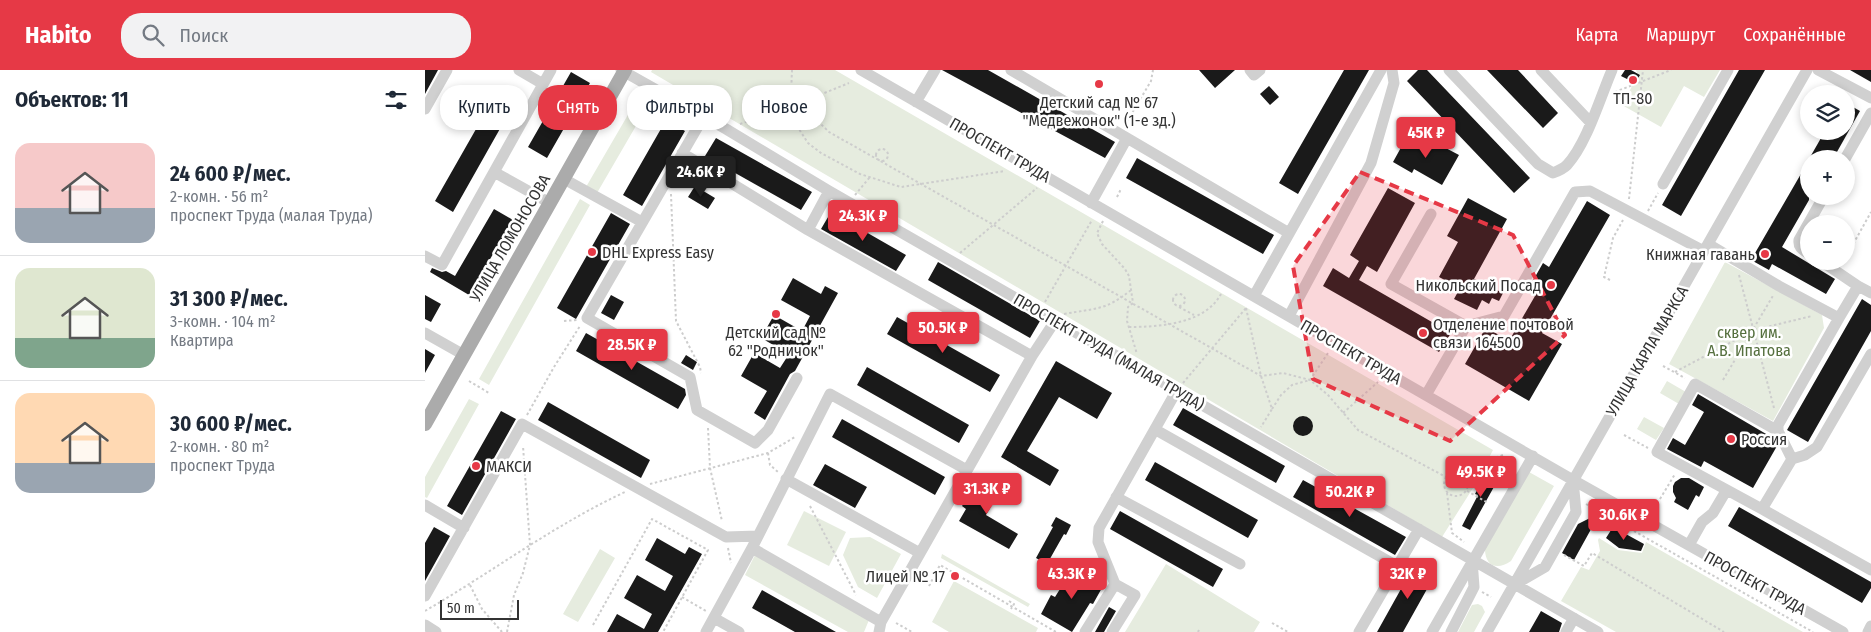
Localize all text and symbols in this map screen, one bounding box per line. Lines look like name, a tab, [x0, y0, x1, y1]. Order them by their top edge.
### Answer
search box	[121, 13, 471, 58]
text: Habito	[25, 21, 91, 49]
icon: search	[139, 21, 167, 49]
text: Поиск	[179, 24, 228, 47]
text: Карта	[1575, 24, 1618, 46]
text: Маршрут	[1646, 24, 1715, 46]
text: Сохранённые	[1743, 24, 1846, 46]
marker: ТП-80	[1627, 74, 1639, 86]
marker: Детский сад № 67 "Медвежонок" (1-е зд.)	[1093, 78, 1105, 90]
chip: Купить	[440, 85, 528, 130]
chip: Снять	[538, 85, 617, 130]
chip: Фильтры	[627, 85, 732, 130]
chip: Новое	[742, 85, 826, 130]
map controls	[1800, 85, 1855, 270]
button: layers	[1800, 85, 1855, 140]
icon: filters	[382, 86, 410, 114]
text: Объектов: 11	[15, 87, 129, 113]
place label: ТП-80	[1613, 89, 1653, 108]
place label: Детский сад № 67 "Медвежонок" (1-е зд.)	[1022, 93, 1176, 130]
street label: ПРОСПЕКТ ТРУДА	[946, 113, 1054, 187]
pin: 45K ₽	[1391, 116, 1461, 159]
text: 45K ₽	[1407, 123, 1445, 142]
button: +	[1800, 150, 1855, 205]
pin: 24.6K ₽	[655, 156, 747, 198]
text: 24 600 ₽/мес.	[170, 161, 291, 187]
text: 24.6K ₽	[677, 162, 725, 181]
icon: home	[55, 163, 115, 223]
street label: УЛИЦА ЛОМОНОСОВА	[465, 171, 554, 306]
text: 2-комн. · 56 m²	[170, 187, 268, 206]
pin: 24.3K ₽	[817, 200, 909, 242]
text: проспект Труда (малая Труда)	[170, 206, 372, 225]
text: 24.3K ₽	[839, 206, 887, 225]
button: −	[1800, 215, 1855, 270]
place label: DHL Express Easy	[602, 243, 715, 262]
place label: Книжная гавань	[1646, 245, 1755, 264]
marker: DHL Express Easy	[586, 246, 598, 258]
marker: Книжная гавань	[1759, 248, 1771, 260]
place label: Никольский Посад	[1416, 276, 1541, 295]
marker: Никольский Посад	[1545, 279, 1557, 291]
street label: УЛИЦА КАРЛА МАРКСА	[1601, 282, 1692, 420]
text: 31 300 ₽/мес.	[170, 286, 288, 312]
icon: home	[55, 288, 115, 348]
street label: ПРОСПЕКТ ТРУДА (МАЛАЯ ТРУДА)	[1010, 290, 1208, 415]
marker: Детский сад № 62 "Родничок"	[770, 308, 782, 320]
text: 3-комн. · 104 m²	[170, 312, 276, 331]
pin: 50.5K ₽	[897, 312, 989, 354]
street label: ПРОСПЕКТ ТРУДА	[1297, 315, 1405, 389]
place label: Отделение почтовой связи 164500	[1433, 315, 1574, 352]
text: 50.5K ₽	[918, 318, 968, 337]
place label: Детский сад № 62 "Родничок"	[725, 323, 826, 360]
park label: сквер им. А.В. Ипатова	[1707, 323, 1791, 360]
marker: Отделение почтовой связи 164500	[1417, 327, 1429, 339]
pin: 28.5K ₽	[586, 328, 678, 371]
text: Квартира	[170, 331, 234, 350]
text: 28.5K ₽	[608, 335, 656, 354]
text: 30 600 ₽/мес.	[170, 411, 292, 437]
icon: home	[55, 413, 115, 473]
place label: Россия	[1741, 430, 1787, 449]
marker: Россия	[1725, 433, 1737, 445]
text: 2-комн. · 80 m²	[170, 437, 269, 456]
text: проспект Труда	[170, 456, 275, 475]
pin: 49.5K ₽	[1435, 456, 1527, 498]
place label: МАКСИ	[486, 457, 532, 476]
marker: МАКСИ	[470, 460, 482, 472]
text: 49.5K ₽	[1456, 462, 1506, 481]
pin: 31.3K ₽	[941, 472, 1033, 515]
pin: 50.2K ₽	[1304, 476, 1396, 518]
text: 31.3K ₽	[964, 479, 1010, 498]
text: 50.2K ₽	[1326, 482, 1374, 501]
pin: 30.6K ₽	[1578, 498, 1670, 541]
text: 30.6K ₽	[1599, 505, 1649, 524]
street label: ПРОСПЕКТ ТРУДА	[1701, 547, 1810, 619]
pin: 43.3K ₽	[1026, 558, 1118, 600]
pin: 32K ₽	[1373, 558, 1443, 600]
text: 43.3K ₽	[1048, 564, 1096, 583]
text: 32K ₽	[1390, 564, 1426, 583]
place label: Лицей № 17	[866, 567, 946, 586]
marker: Лицей № 17	[949, 570, 961, 582]
scale bar	[440, 597, 519, 620]
text: 50 m	[447, 600, 475, 617]

